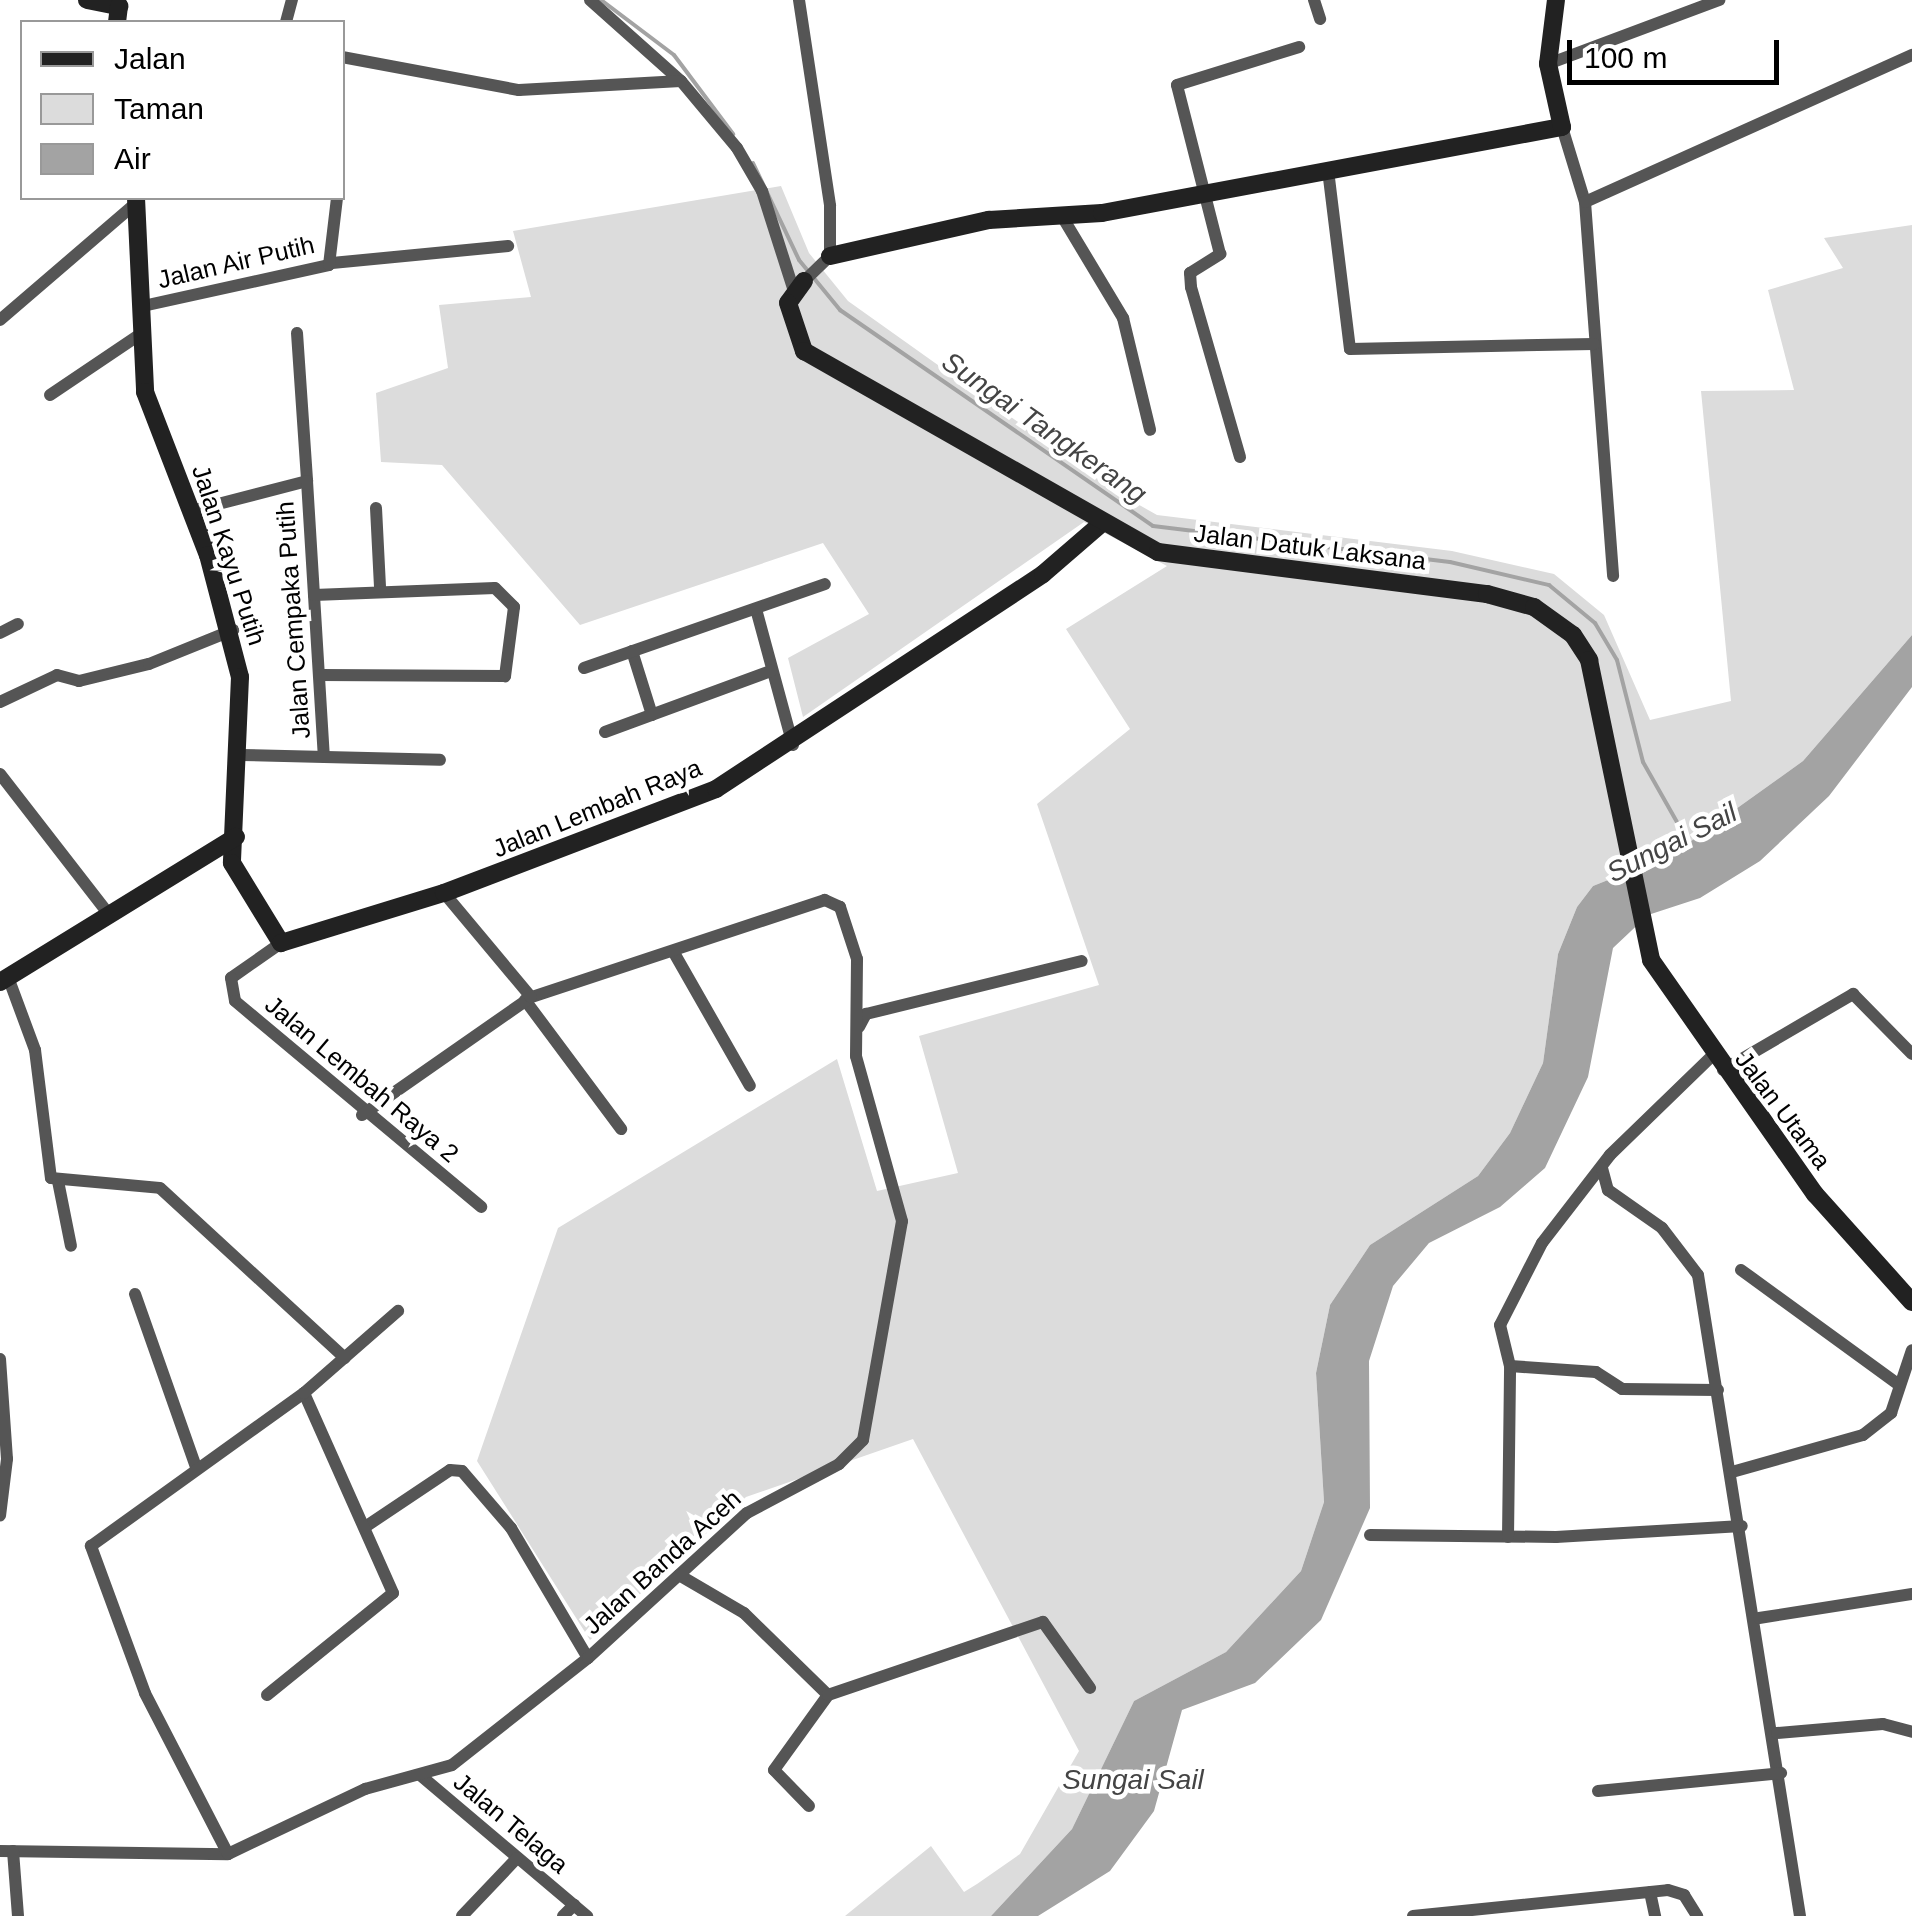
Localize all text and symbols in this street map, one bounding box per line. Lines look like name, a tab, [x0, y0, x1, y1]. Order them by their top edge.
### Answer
legend	[20, 20, 345, 200]
scale bar	[1572, 20, 1784, 82]
text: 100 m	[1584, 41, 1667, 74]
text: Jalan	[114, 42, 186, 75]
text: Taman	[114, 92, 204, 125]
text: Air	[114, 142, 151, 175]
street label: Jalan Air Putih	[154, 229, 318, 295]
water label: Sungai Tangkerang	[935, 345, 1153, 511]
street label: Jalan Kayu Putih	[186, 461, 272, 649]
street label: Jalan Cempaka Putih	[270, 500, 316, 740]
street label: Jalan Datuk Laksana	[1192, 518, 1428, 576]
street label: Jalan Lembah Raya	[488, 752, 706, 864]
water label: Sungai Sail	[1601, 796, 1743, 890]
street label: Jalan Lembah Raya 2	[259, 989, 465, 1169]
street label: Jalan Utama	[1729, 1045, 1837, 1175]
street label: Jalan Banda Aceh	[577, 1483, 747, 1641]
water label: Sungai Sail	[1062, 1763, 1204, 1797]
street label: Jalan Telaga	[448, 1766, 574, 1880]

